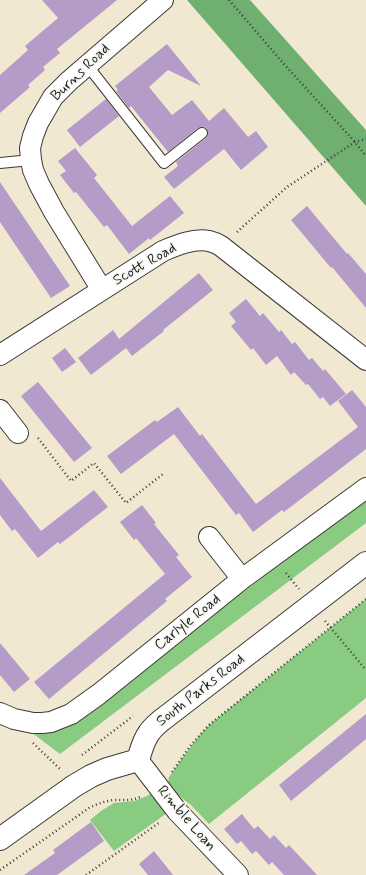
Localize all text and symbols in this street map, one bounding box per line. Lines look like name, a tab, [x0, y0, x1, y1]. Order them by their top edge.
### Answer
street label: Burns Road	[48, 40, 114, 106]
street label: Scott Road	[110, 240, 180, 290]
street label: Carlyle Road	[151, 591, 225, 655]
street label: South Parks Road	[153, 651, 249, 731]
street label: Rimble Loan	[153, 783, 219, 855]

